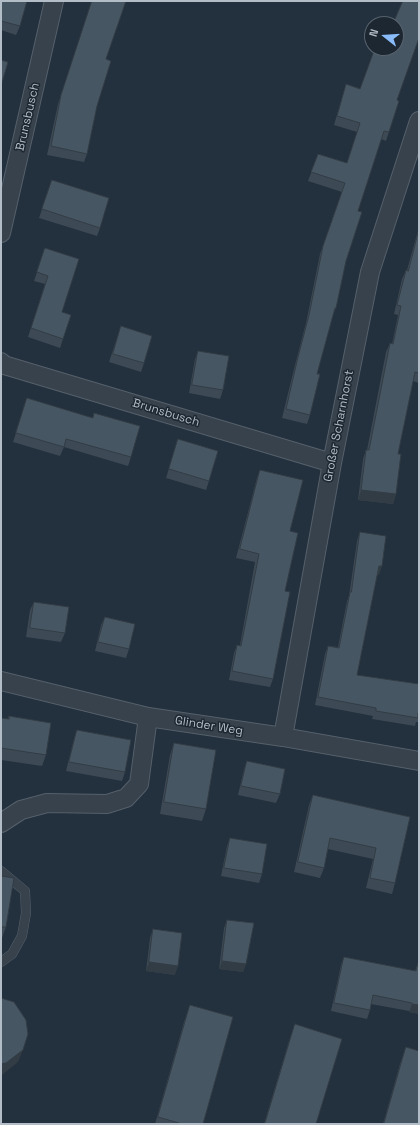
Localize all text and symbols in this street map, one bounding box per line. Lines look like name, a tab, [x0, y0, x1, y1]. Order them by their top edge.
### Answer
north arrow	[364, 16, 404, 56]
text: N	[366, 27, 381, 38]
street label: Brunsbusch	[13, 82, 43, 152]
street label: Großer Scharnhorst	[321, 369, 357, 483]
street label: Brunsbusch	[131, 396, 201, 430]
street label: Glinder Weg	[174, 714, 244, 738]

